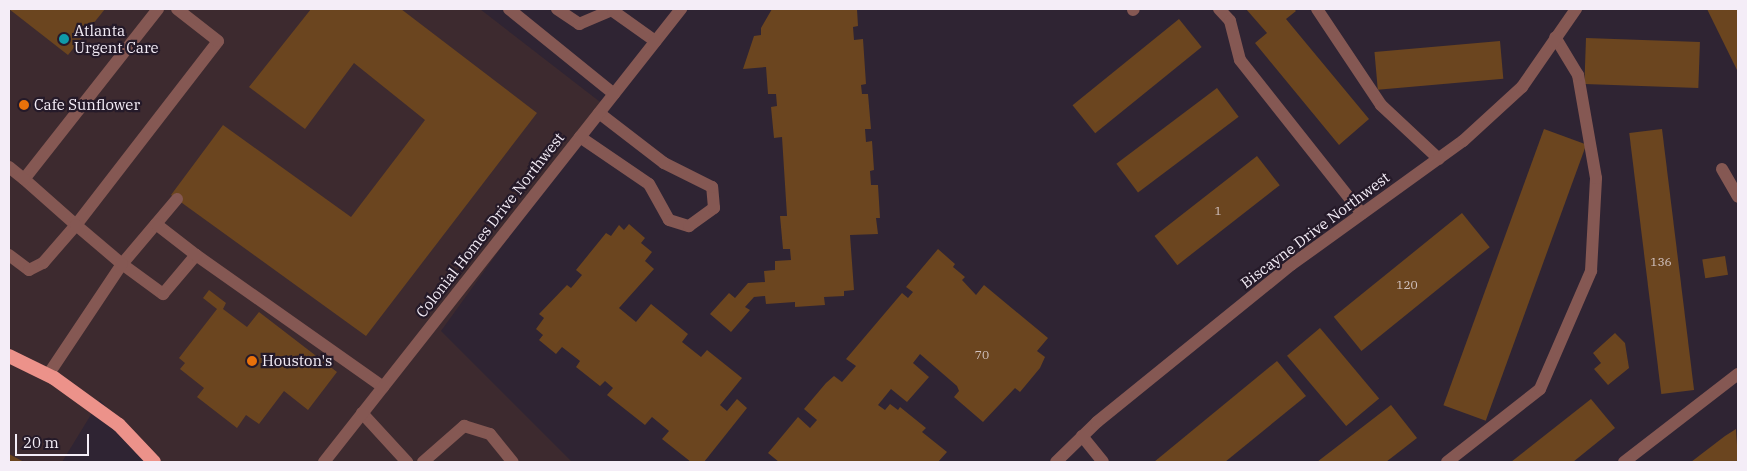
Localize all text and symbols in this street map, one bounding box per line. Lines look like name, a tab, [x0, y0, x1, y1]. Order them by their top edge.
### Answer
place label: Atlanta Urgent Care	[74, 21, 159, 56]
marker: Atlanta Urgent Care	[58, 33, 70, 45]
place label: Cafe Sunflower	[34, 96, 140, 114]
marker: Cafe Sunflower	[18, 99, 30, 111]
street label: Colonial Homes Drive Northwest	[412, 129, 568, 321]
street label: Biscayne Drive Northwest	[1237, 168, 1393, 292]
house number: 1	[1214, 204, 1222, 218]
house number: 136	[1650, 255, 1672, 269]
house number: 120	[1396, 278, 1418, 292]
house number: 70	[975, 348, 989, 362]
place label: Houston's	[262, 352, 332, 370]
marker: Houston's	[246, 355, 258, 367]
scale bar	[18, 424, 91, 456]
text: 20 m	[23, 433, 59, 452]

